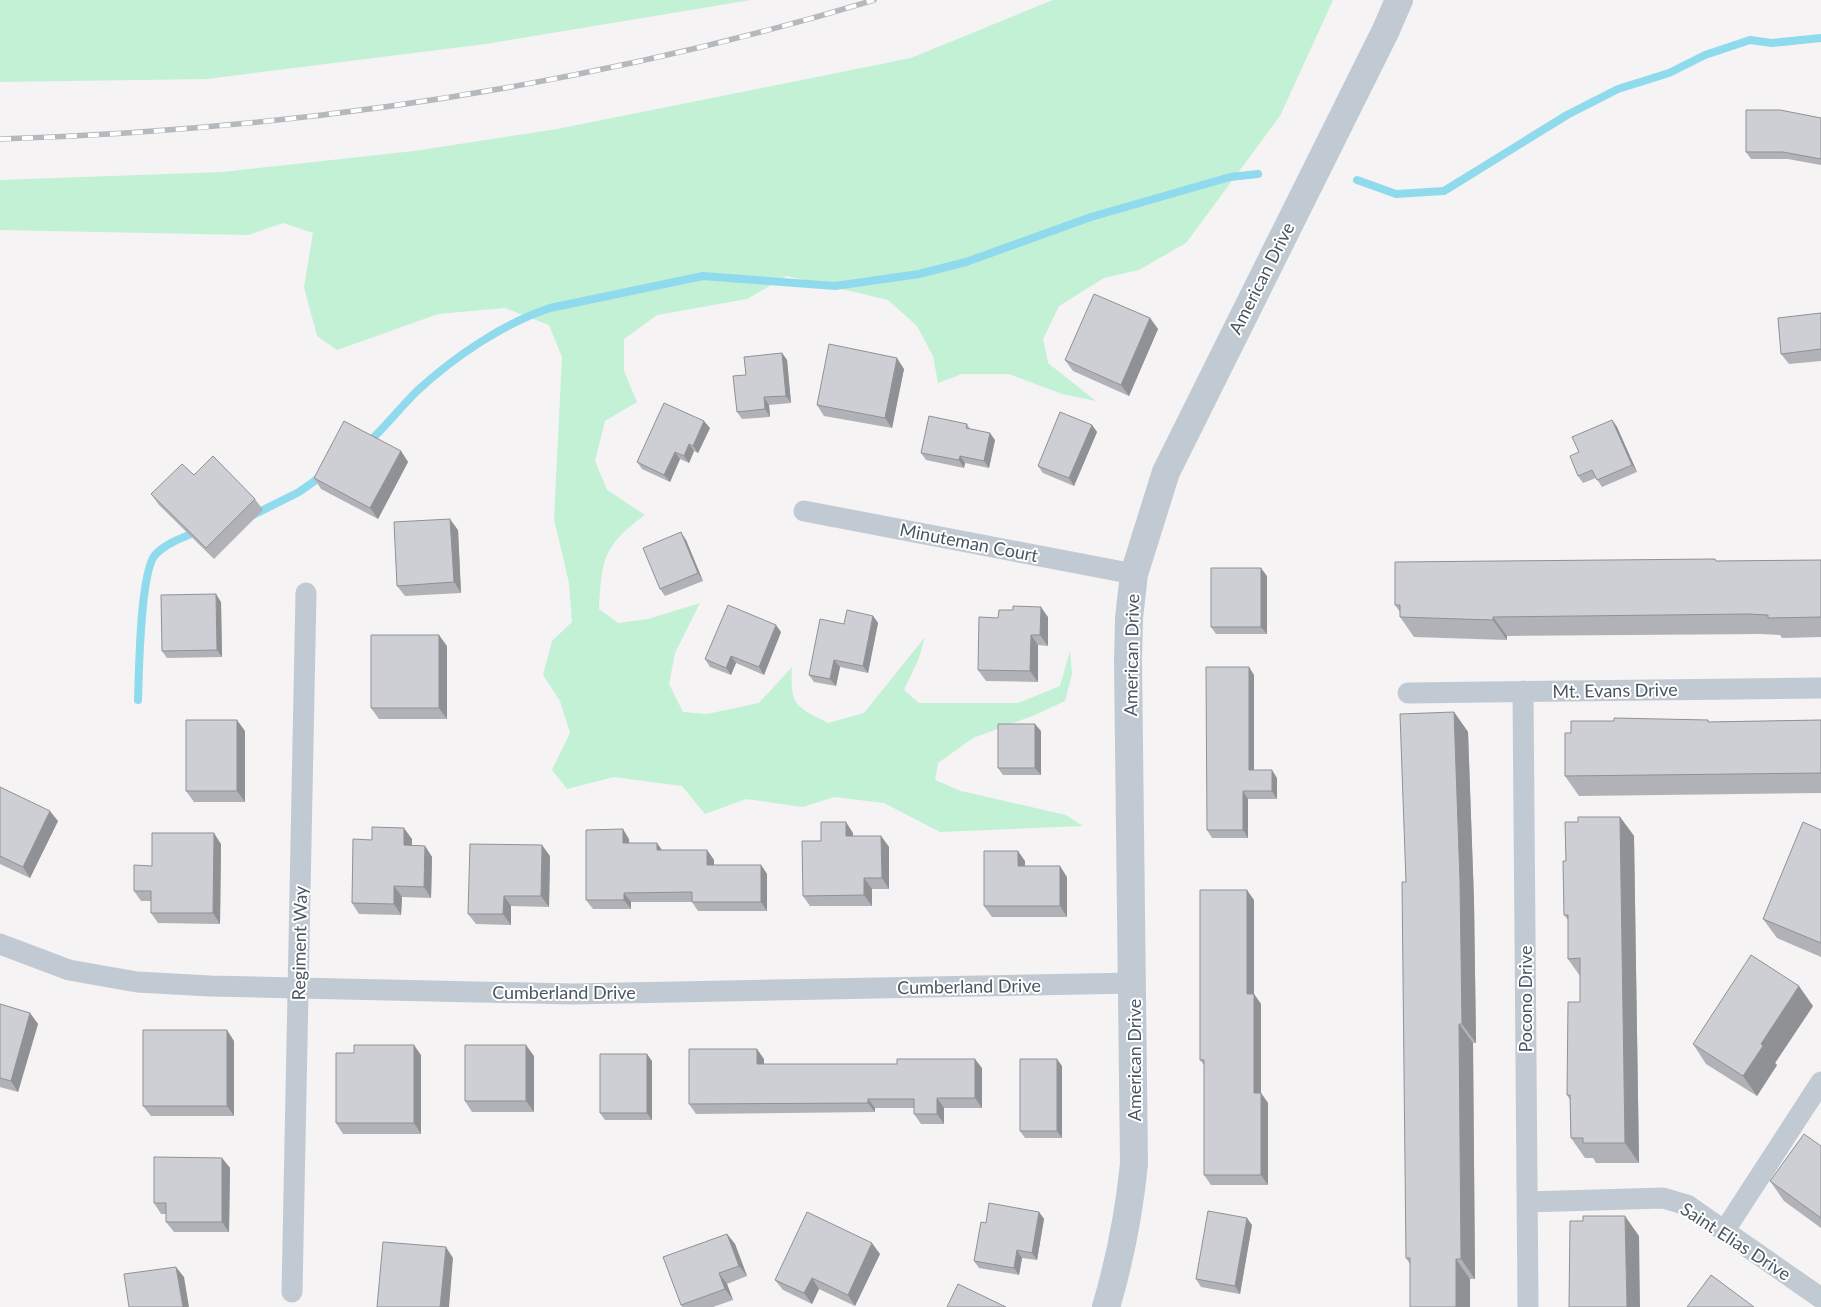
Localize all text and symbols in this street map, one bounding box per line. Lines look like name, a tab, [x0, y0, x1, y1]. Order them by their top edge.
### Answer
street label: American Drive	[1223, 218, 1299, 338]
street label: Minuteman Court	[898, 518, 1041, 566]
street label: American Drive	[1119, 594, 1143, 716]
street label: Mt. Evans Drive	[1552, 678, 1678, 702]
street label: Regiment Way	[287, 885, 311, 1000]
street label: Pocono Drive	[1514, 946, 1536, 1052]
street label: Cumberland Drive	[897, 974, 1041, 998]
street label: Cumberland Drive	[492, 981, 636, 1003]
street label: American Drive	[1123, 999, 1145, 1121]
street label: Saint Elias Drive	[1677, 1197, 1795, 1285]

